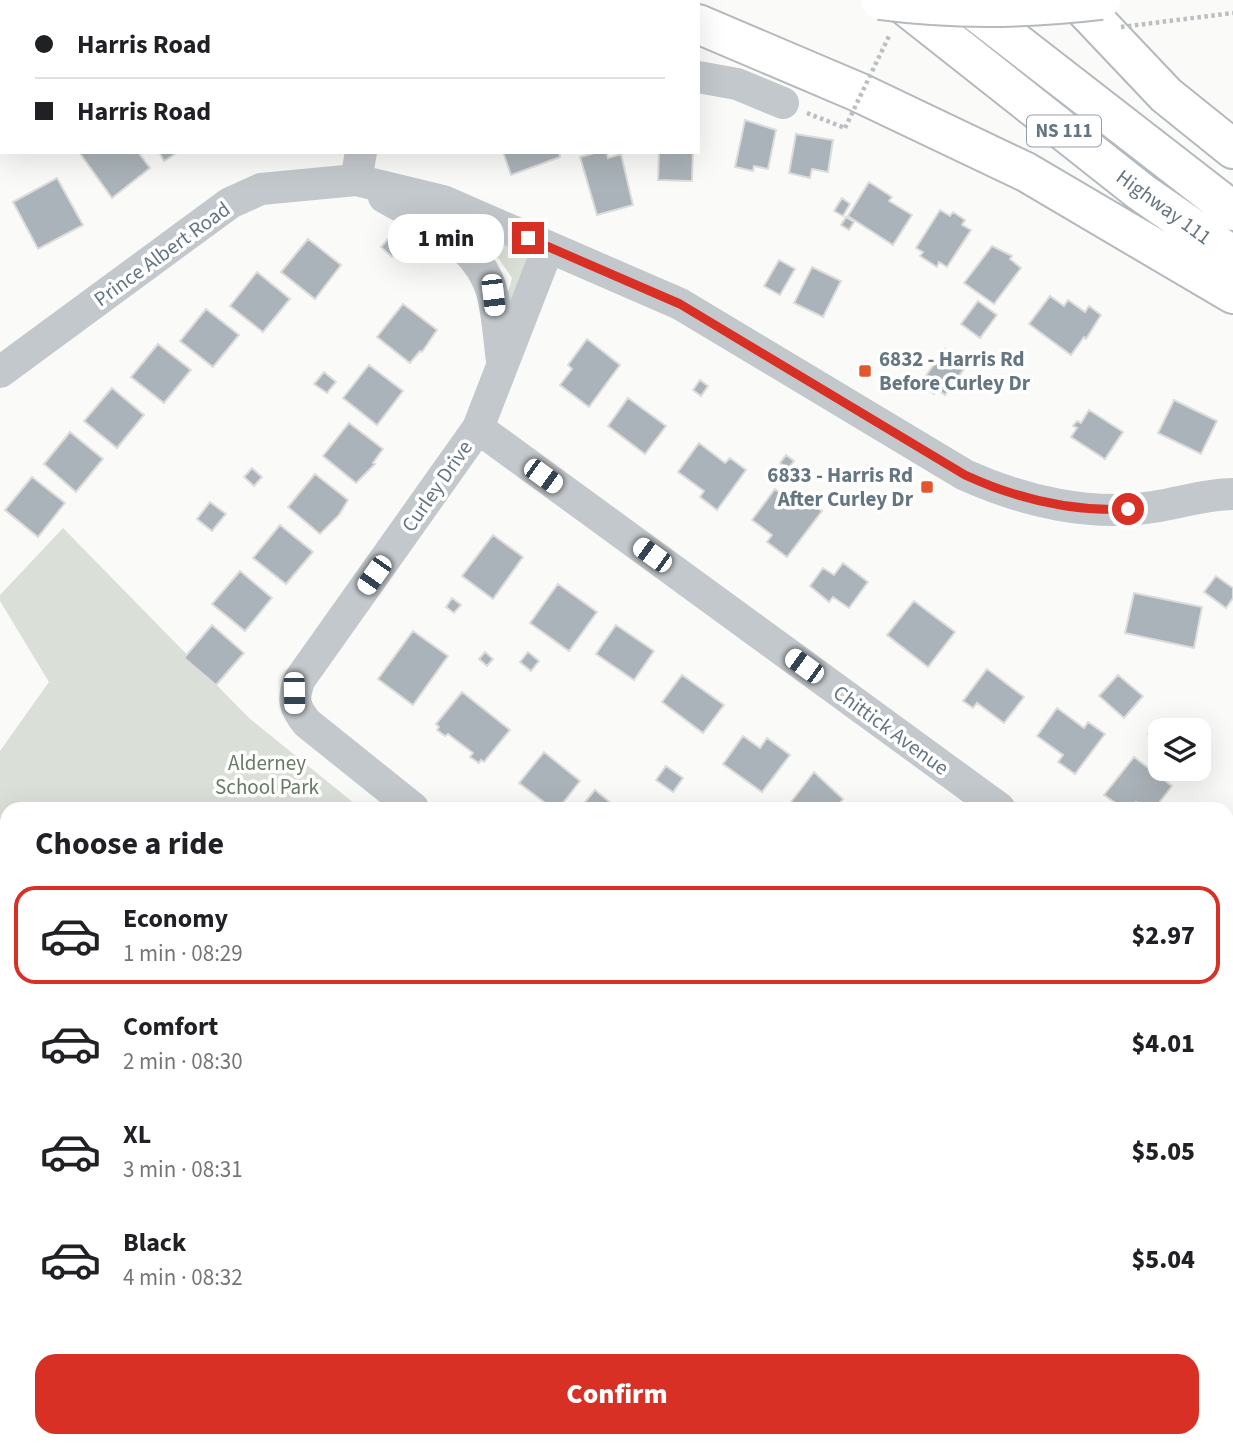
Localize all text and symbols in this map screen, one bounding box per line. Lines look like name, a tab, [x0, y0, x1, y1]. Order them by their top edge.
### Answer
text: Harris Road	[77, 26, 211, 63]
text: Harris Road	[77, 93, 211, 130]
road number: NS 111	[1027, 116, 1101, 146]
street label: Highway 111	[1110, 162, 1218, 252]
street label: Prince Albert Road	[88, 194, 236, 314]
callout: 1 min	[388, 214, 504, 262]
text: 1 min	[418, 222, 474, 255]
route end	[512, 222, 544, 254]
car	[481, 273, 506, 317]
place label: 6832 - Harris Rd Before Curley Dr	[879, 344, 1031, 398]
marker: 6832 - Harris Rd Before Curley Dr	[857, 363, 873, 379]
street label: Curley Drive	[394, 434, 480, 538]
car	[520, 455, 567, 497]
place label: 6833 - Harris Rd After Curley Dr	[767, 460, 914, 514]
marker: 6833 - Harris Rd After Curley Dr	[919, 479, 935, 495]
route start	[1112, 493, 1144, 525]
car	[629, 534, 676, 576]
car	[354, 552, 395, 598]
car	[781, 645, 828, 687]
car	[284, 672, 305, 714]
street label: Chittick Avenue	[827, 678, 955, 782]
map controls	[1148, 718, 1211, 781]
button: layers	[1148, 718, 1211, 781]
park label: Alderney School Park	[215, 748, 319, 802]
text: Choose a ride	[35, 821, 224, 867]
text: Economy	[123, 900, 228, 937]
icon: car	[39, 904, 102, 967]
text: $2.97	[1131, 917, 1195, 954]
text: 1 min · 08:29	[123, 937, 243, 970]
text: Comfort	[123, 1008, 218, 1045]
icon: car	[39, 1012, 102, 1075]
text: $4.01	[1131, 1025, 1195, 1062]
text: 2 min · 08:30	[123, 1045, 243, 1078]
text: XL	[123, 1116, 151, 1153]
icon: car	[39, 1120, 102, 1183]
text: $5.05	[1131, 1133, 1195, 1170]
text: 3 min · 08:31	[123, 1153, 243, 1186]
text: Black	[123, 1224, 186, 1261]
icon: car	[39, 1228, 102, 1291]
text: $5.04	[1131, 1241, 1195, 1278]
text: 4 min · 08:32	[123, 1261, 243, 1294]
button: Confirm	[35, 1354, 1199, 1434]

